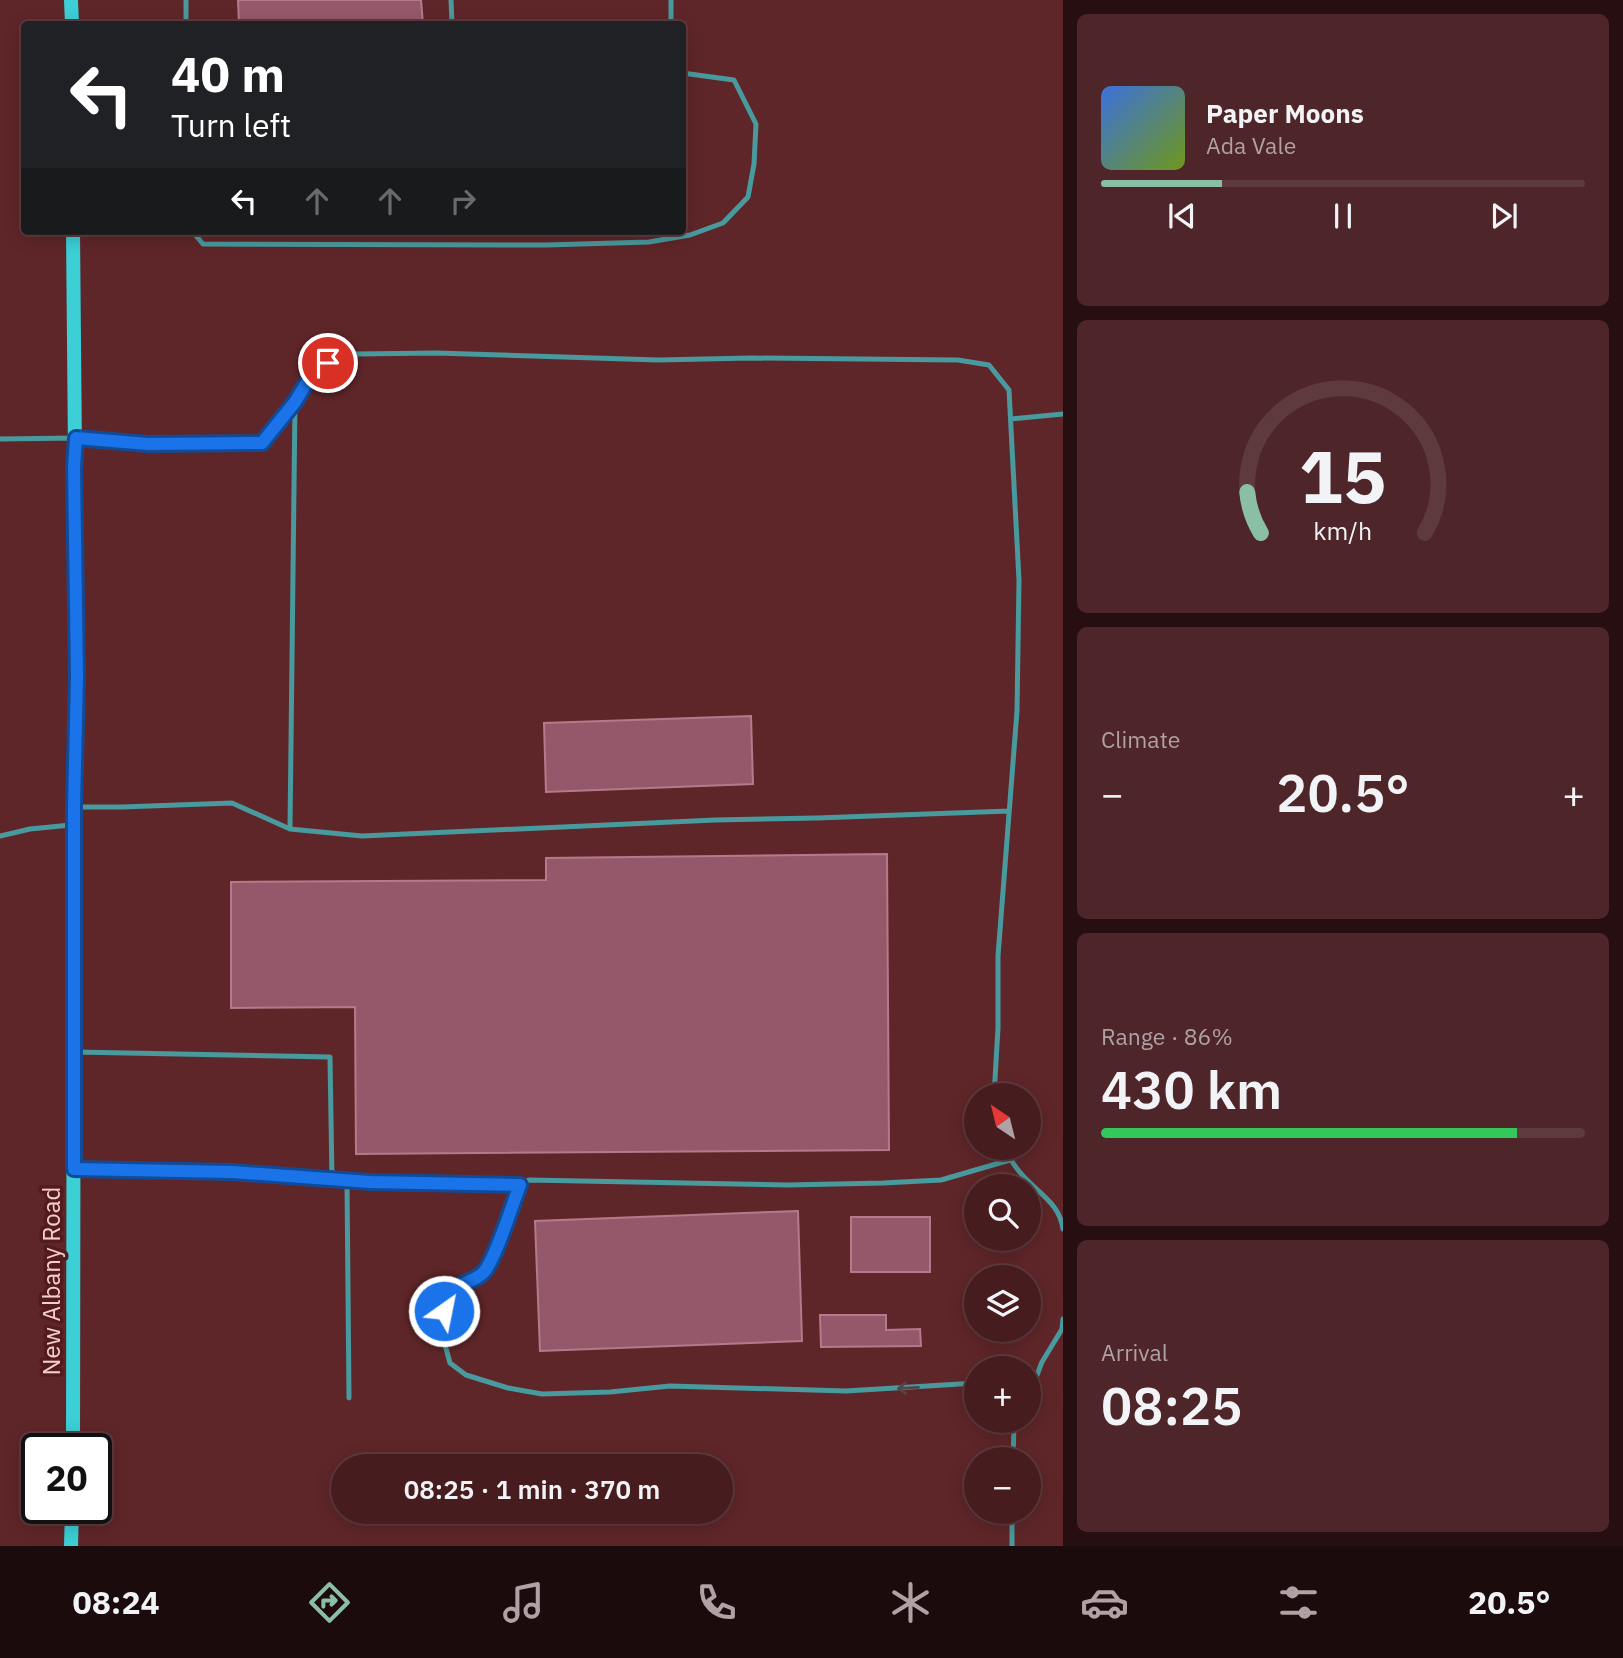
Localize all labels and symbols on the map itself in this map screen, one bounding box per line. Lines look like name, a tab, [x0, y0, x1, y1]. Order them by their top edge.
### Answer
pin	[298, 333, 358, 393]
north arrow	[964, 1083, 1041, 1160]
street label: New Albany Road	[35, 1186, 67, 1376]
position arrow	[407, 1274, 481, 1348]
one-way arrow	[897, 1381, 920, 1394]
speed limit sign: 20	[21, 1433, 112, 1524]

